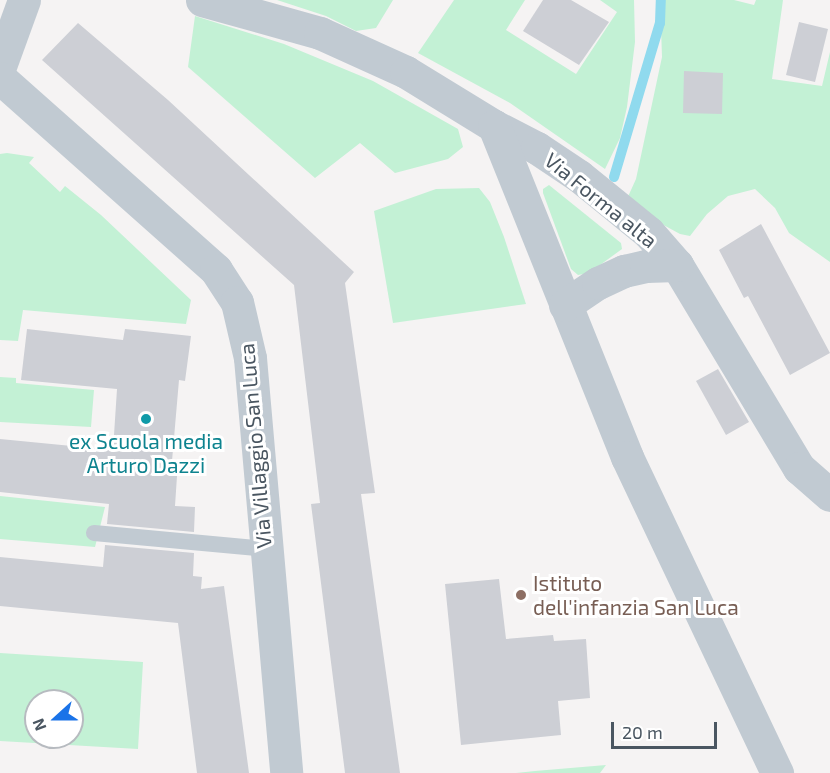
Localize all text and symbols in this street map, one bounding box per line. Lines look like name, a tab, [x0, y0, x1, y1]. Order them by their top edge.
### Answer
street label: Via Forma alta	[540, 147, 662, 253]
street label: Via Villaggio San Luca	[233, 342, 277, 550]
marker: ex Scuola media Arturo Dazzi	[139, 412, 153, 426]
place label: ex Scuola media Arturo Dazzi	[69, 428, 223, 478]
place label: Istituto dell'infanzia San Luca	[533, 570, 739, 620]
marker: Istituto dell'infanzia San Luca	[514, 588, 528, 602]
north arrow	[24, 689, 84, 749]
scale bar	[614, 710, 720, 748]
text: N	[28, 716, 50, 734]
text: 20 m	[622, 721, 663, 743]

